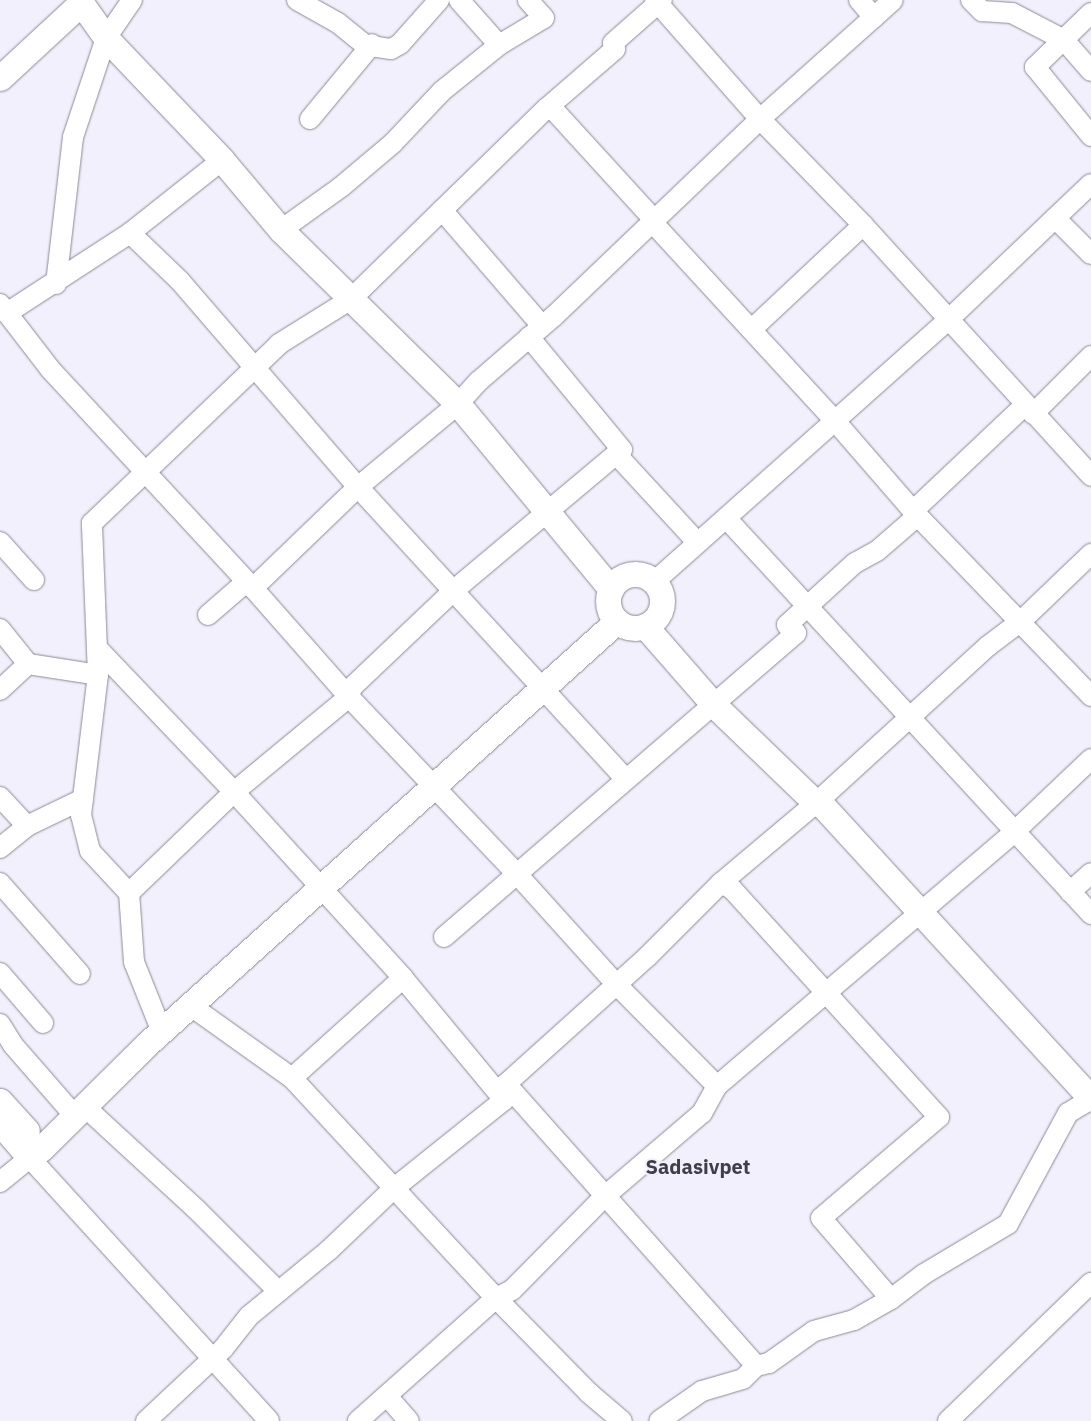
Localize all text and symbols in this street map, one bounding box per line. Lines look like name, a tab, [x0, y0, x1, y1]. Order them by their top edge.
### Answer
district label: Sadasivpet	[645, 1154, 751, 1178]

